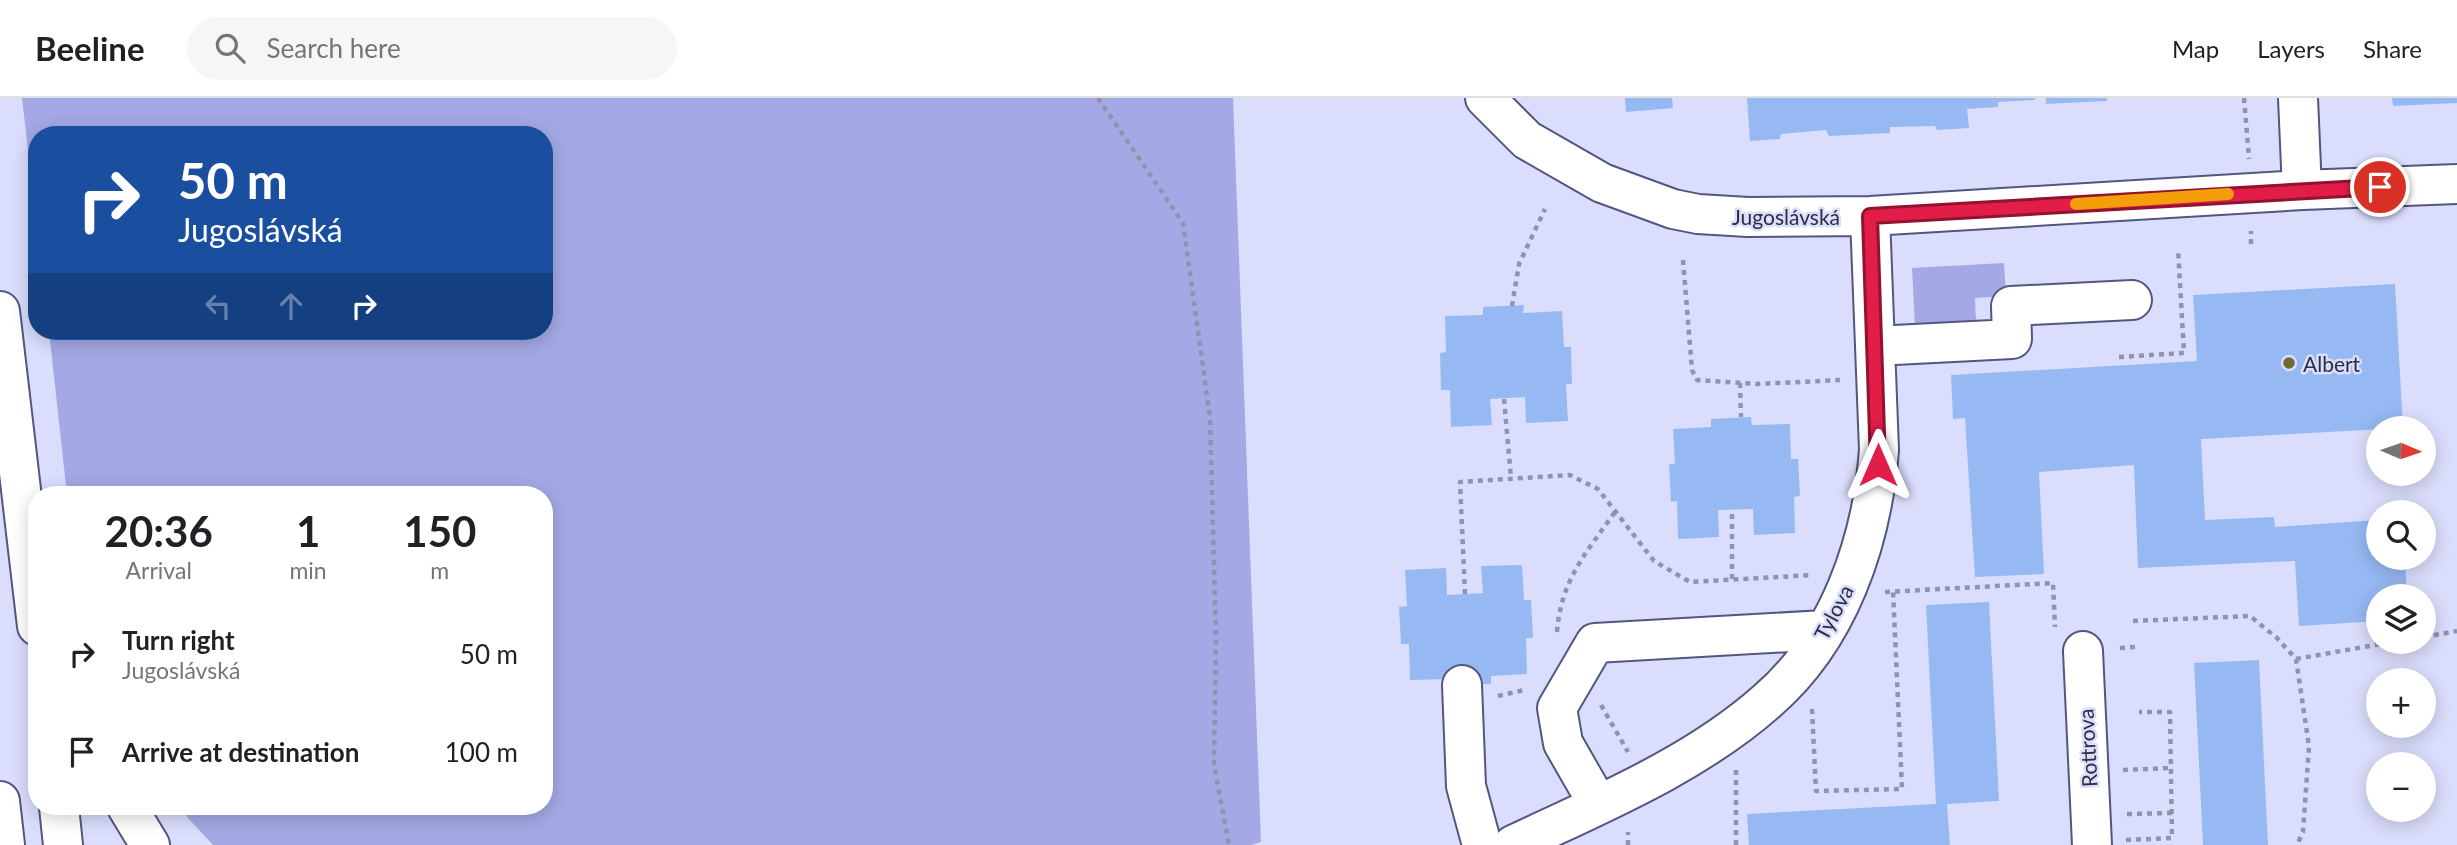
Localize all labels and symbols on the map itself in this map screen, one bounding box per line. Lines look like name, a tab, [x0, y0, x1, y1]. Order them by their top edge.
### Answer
pin	[2350, 157, 2410, 217]
street label: Jugoslávská	[1732, 204, 1840, 229]
place label: Albert	[2303, 351, 2361, 376]
marker: Albert	[2281, 355, 2297, 371]
north arrow	[2366, 416, 2436, 486]
position arrow	[1841, 428, 1915, 502]
street label: Tylova	[1808, 580, 1858, 644]
street label: Rottrova	[2072, 708, 2102, 788]

